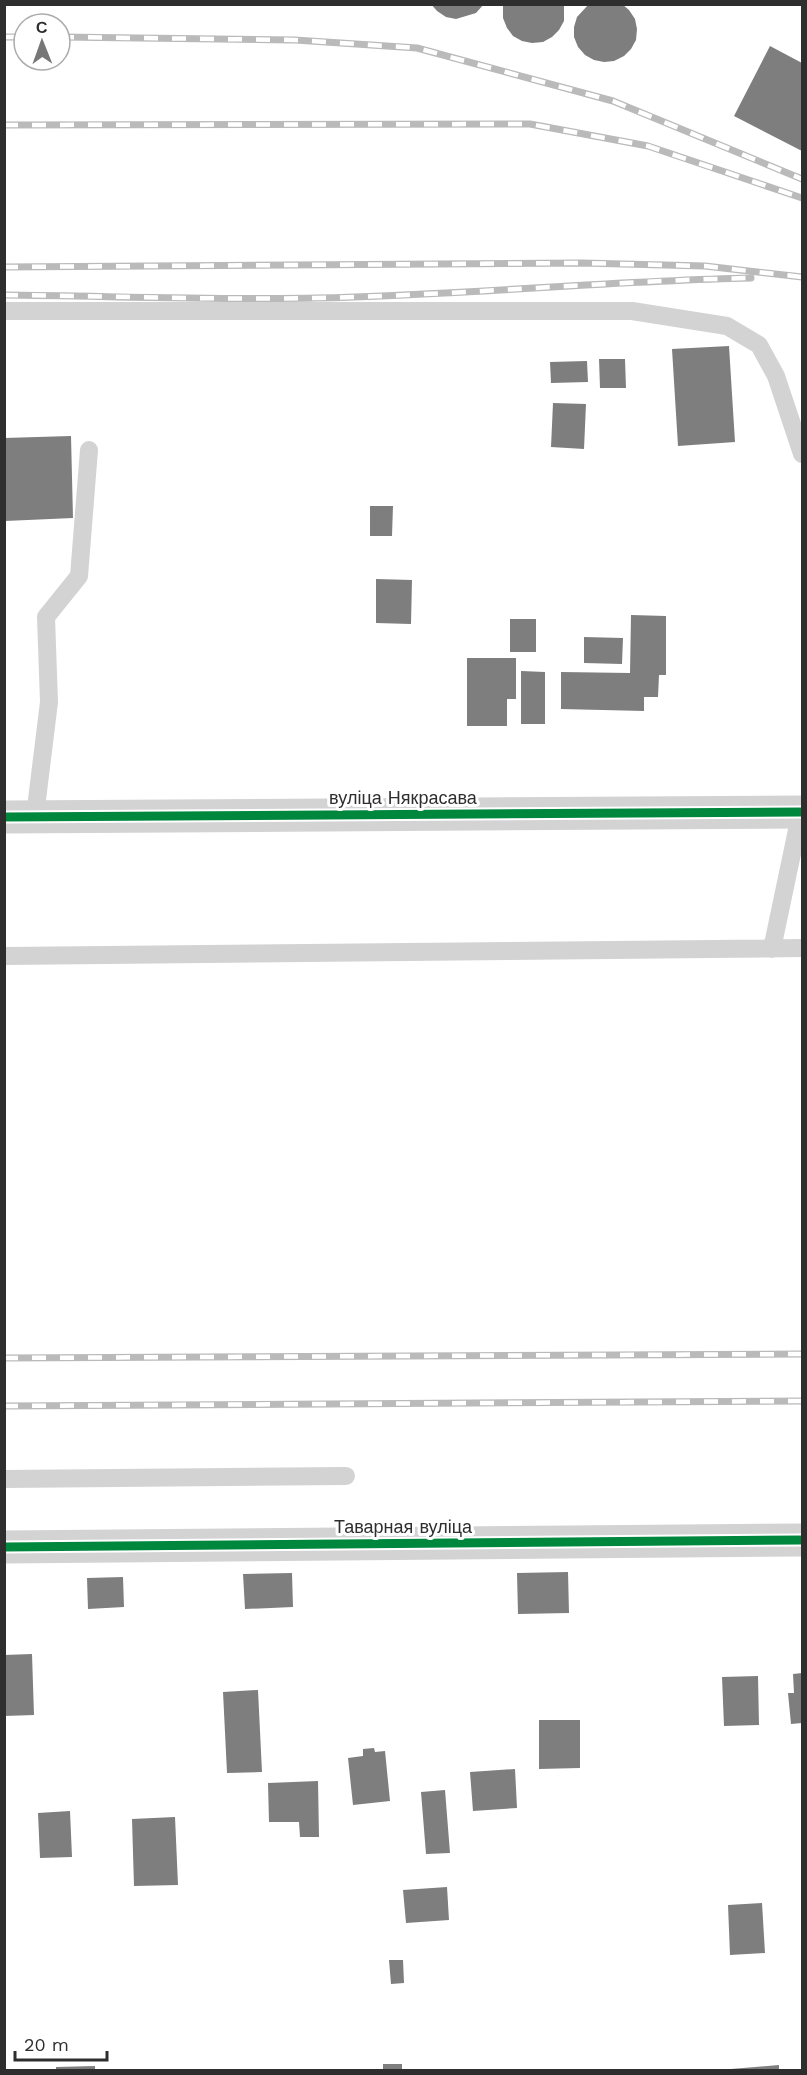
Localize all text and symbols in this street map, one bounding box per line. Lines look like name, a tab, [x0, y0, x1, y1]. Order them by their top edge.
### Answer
north arrow	[12, 12, 72, 72]
text: С	[36, 18, 48, 37]
street label: вуліца Някрасава	[329, 787, 478, 808]
street label: Таварная вуліца	[334, 1516, 473, 1537]
scale bar	[15, 2024, 106, 2062]
text: 20 m	[24, 2034, 69, 2055]

